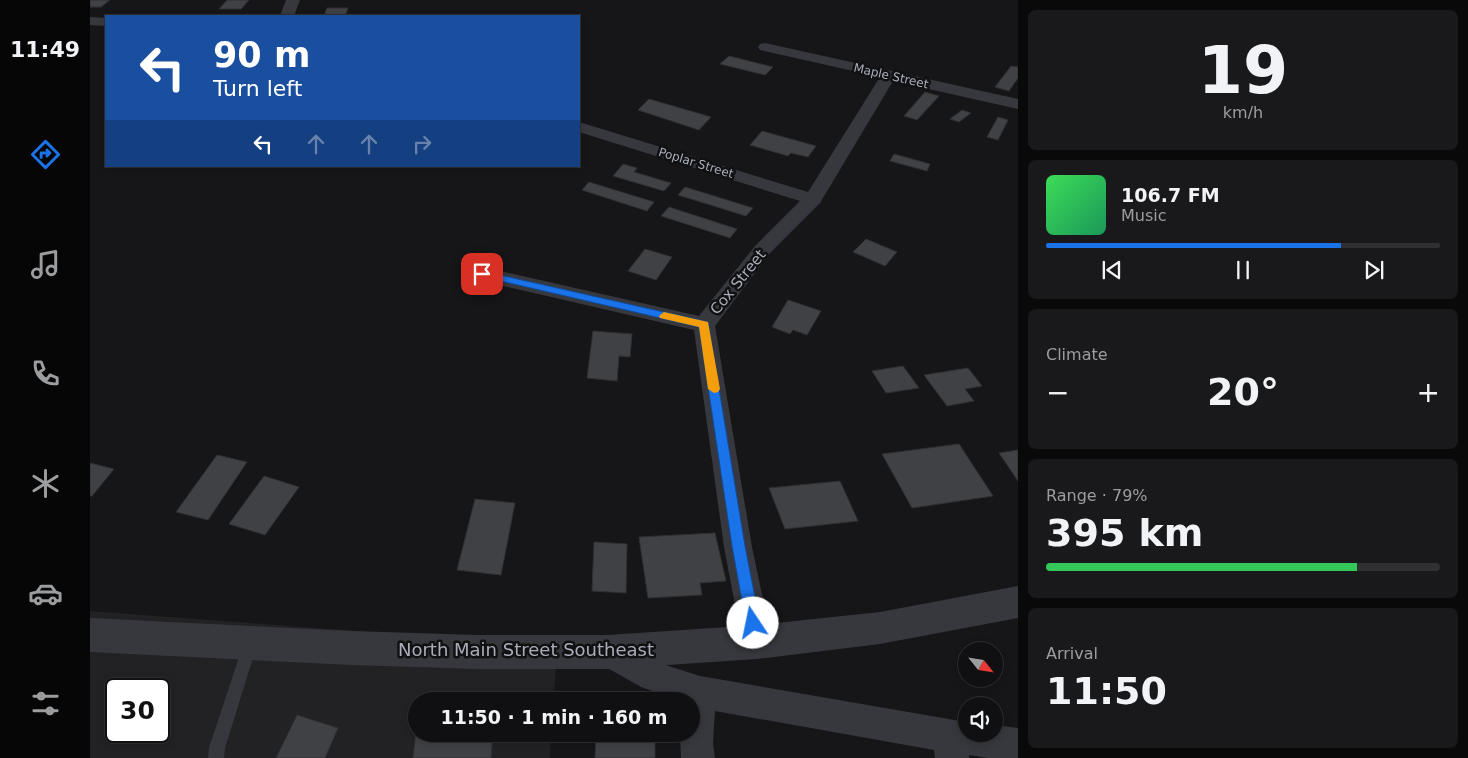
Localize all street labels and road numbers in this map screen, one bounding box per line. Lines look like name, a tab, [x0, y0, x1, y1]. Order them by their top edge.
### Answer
street label: Maple Street	[852, 61, 930, 91]
street label: Poplar Street	[657, 145, 735, 181]
street label: Cox Street	[706, 246, 770, 318]
street label: North Main Street Southeast	[398, 639, 654, 660]

